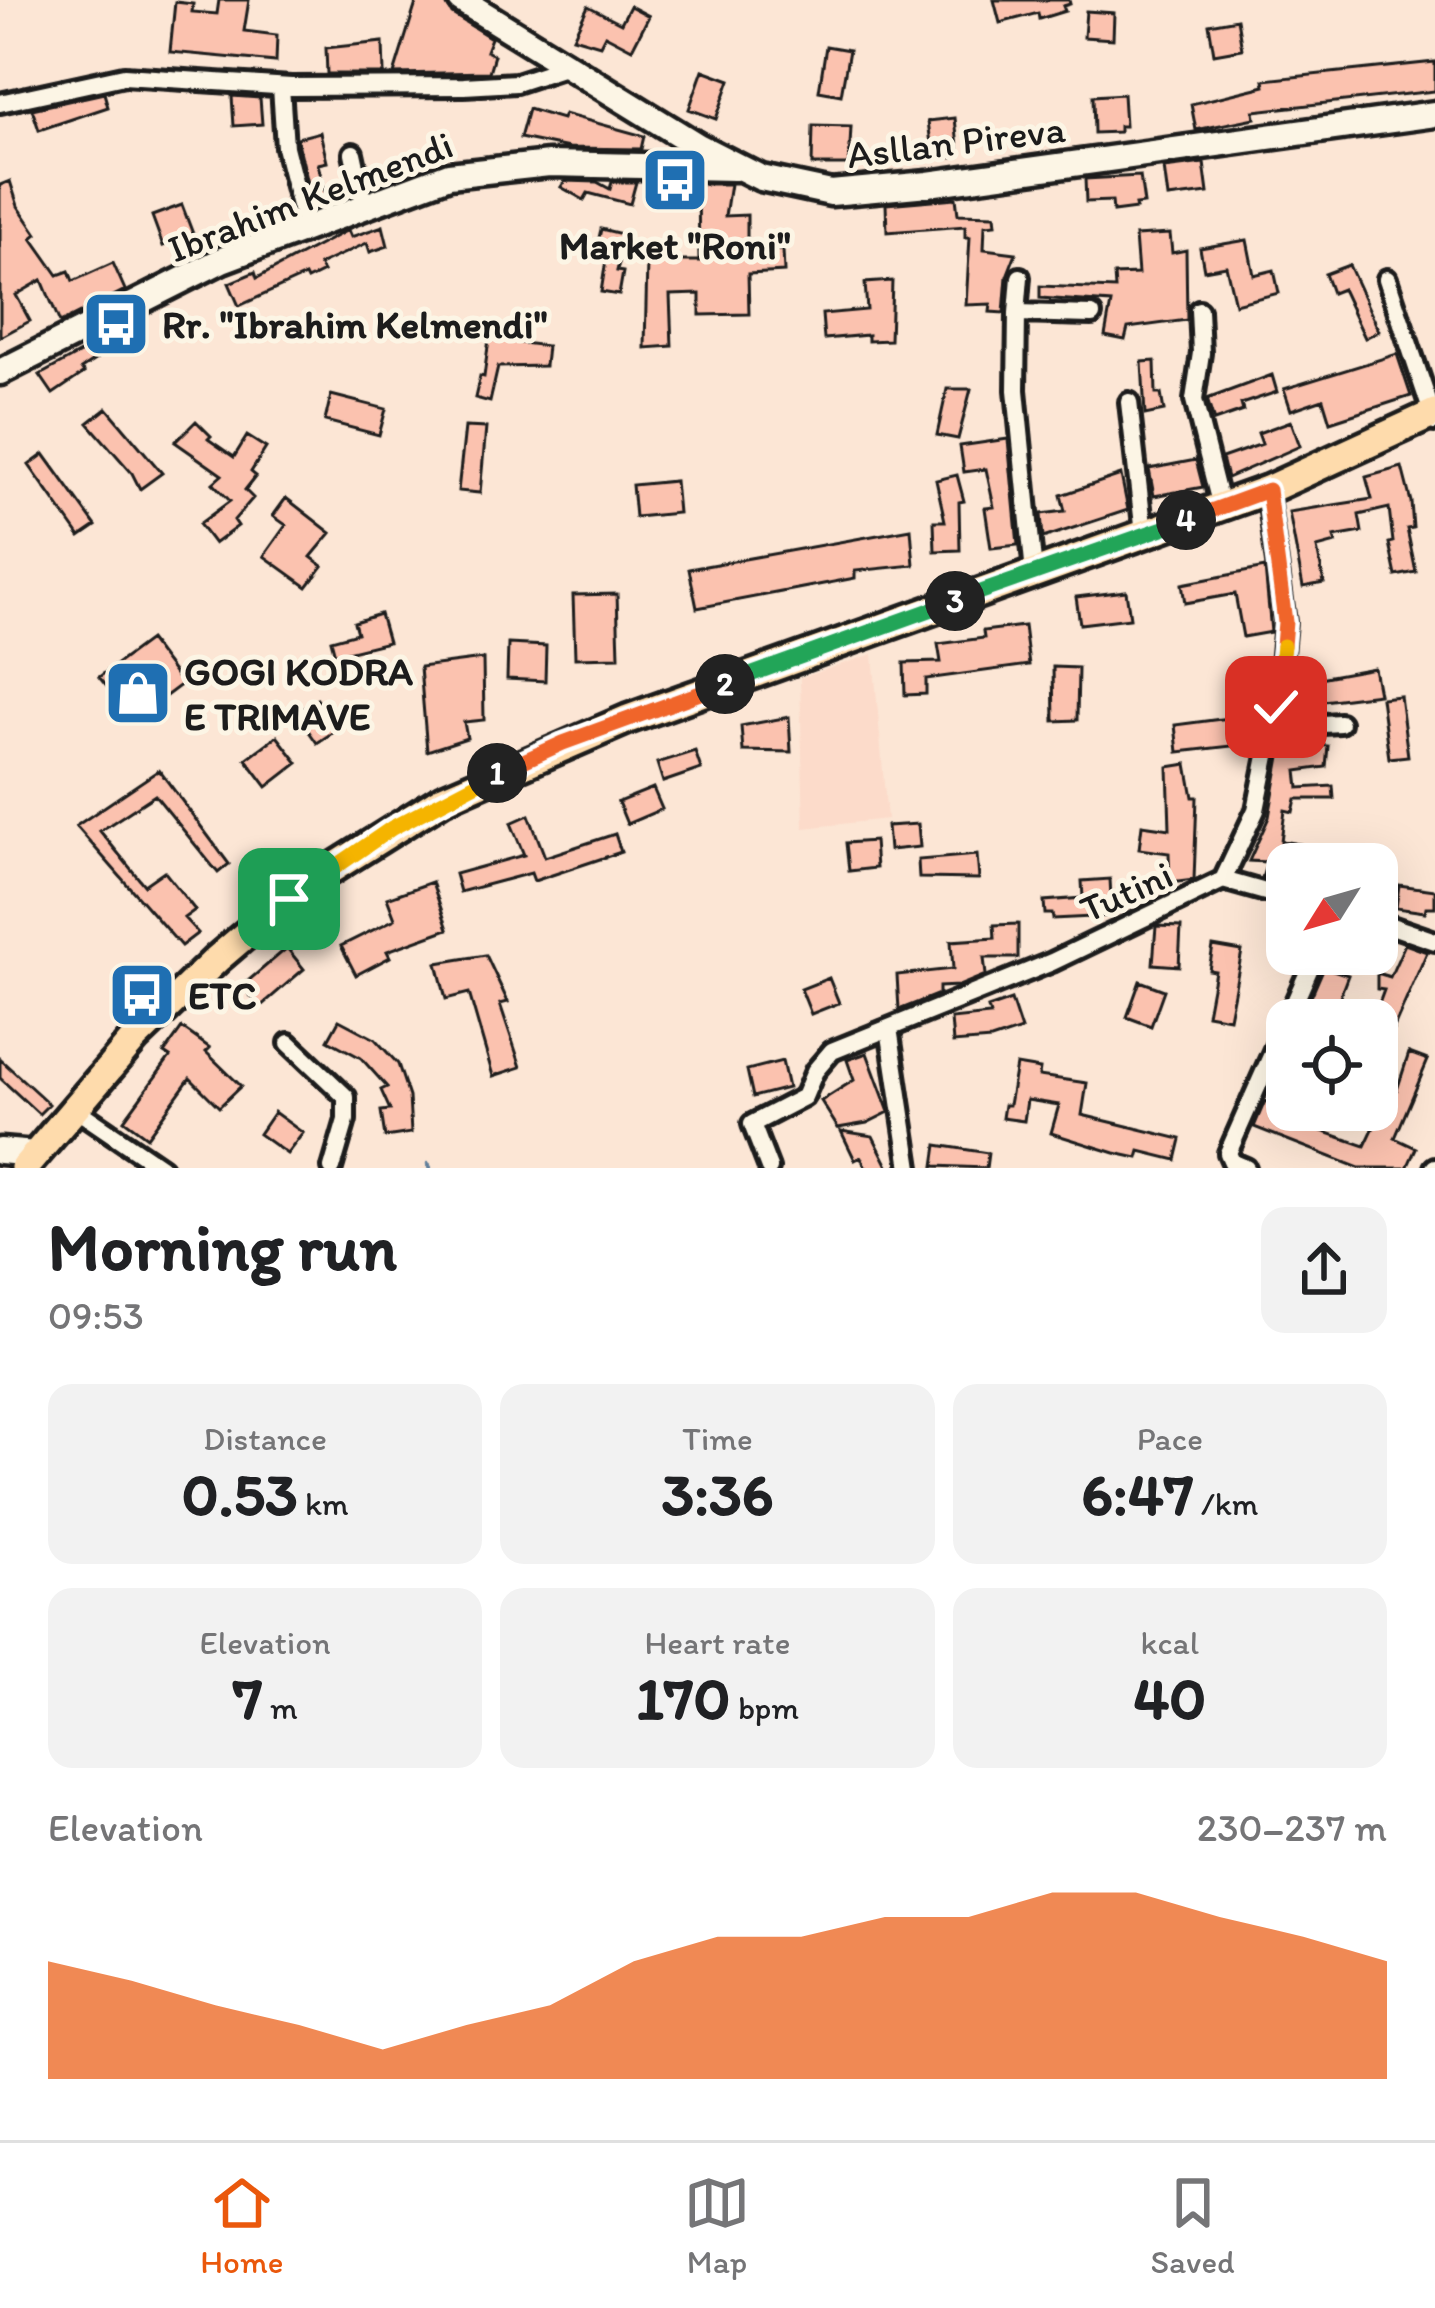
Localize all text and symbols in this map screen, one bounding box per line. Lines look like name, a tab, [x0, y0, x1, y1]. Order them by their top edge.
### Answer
street label: Asllan Pireva	[844, 105, 1068, 178]
street label: Ibrahim Kelmendi	[161, 121, 459, 272]
bus stop icon: Market "Roni"	[640, 145, 710, 215]
place label: Market "Roni"	[559, 222, 791, 269]
bus stop icon: Rr. "Ibrahim Kelmendi"	[81, 289, 151, 359]
place label: Rr. "Ibrahim Kelmendi"	[162, 301, 548, 348]
pin: 4	[1156, 490, 1216, 550]
text: 4	[1176, 500, 1196, 539]
pin: 3	[925, 571, 985, 631]
text: 3	[946, 581, 964, 620]
place label: GOGI KODRA E TRIMAVE	[184, 648, 413, 740]
pin: 2	[695, 654, 755, 714]
pin	[1225, 656, 1327, 758]
shop icon: GOGI KODRA E TRIMAVE	[103, 658, 173, 728]
text: 2	[716, 664, 734, 703]
icon: check	[1243, 674, 1309, 740]
pin: 1	[467, 743, 527, 803]
text: 1	[489, 753, 505, 792]
north arrow	[1266, 843, 1398, 975]
map controls	[1266, 843, 1398, 1131]
pin	[238, 848, 340, 950]
street label: Tutini	[1073, 850, 1180, 932]
icon: arrive	[256, 866, 322, 932]
bus stop icon: ETC	[107, 960, 177, 1030]
place label: ETC	[188, 972, 256, 1019]
button: locate	[1266, 999, 1398, 1131]
text: Morning run	[48, 1207, 397, 1287]
button: share	[1261, 1207, 1387, 1333]
text: 09:53	[48, 1292, 144, 1339]
text: Distance	[203, 1419, 327, 1458]
text: Time	[682, 1419, 753, 1458]
text: Pace	[1137, 1419, 1203, 1458]
text: 0.53	[182, 1458, 298, 1530]
text: 3:36	[662, 1458, 773, 1530]
text: 6:47	[1081, 1458, 1193, 1530]
text: km	[298, 1484, 349, 1523]
text: /km	[1193, 1484, 1258, 1523]
text: Elevation	[200, 1623, 331, 1662]
text: Heart rate	[644, 1623, 791, 1662]
text: kcal	[1141, 1623, 1199, 1662]
text: 7	[233, 1662, 262, 1734]
text: 170	[636, 1662, 730, 1734]
text: 40	[1133, 1662, 1206, 1734]
text: m	[262, 1688, 298, 1727]
text: bpm	[730, 1688, 799, 1727]
text: Elevation	[48, 1804, 203, 1851]
text: 230–237 m	[1197, 1804, 1387, 1851]
tab: Home	[200, 2170, 283, 2281]
tab: Map	[684, 2170, 750, 2281]
tab: Saved	[1151, 2170, 1235, 2281]

